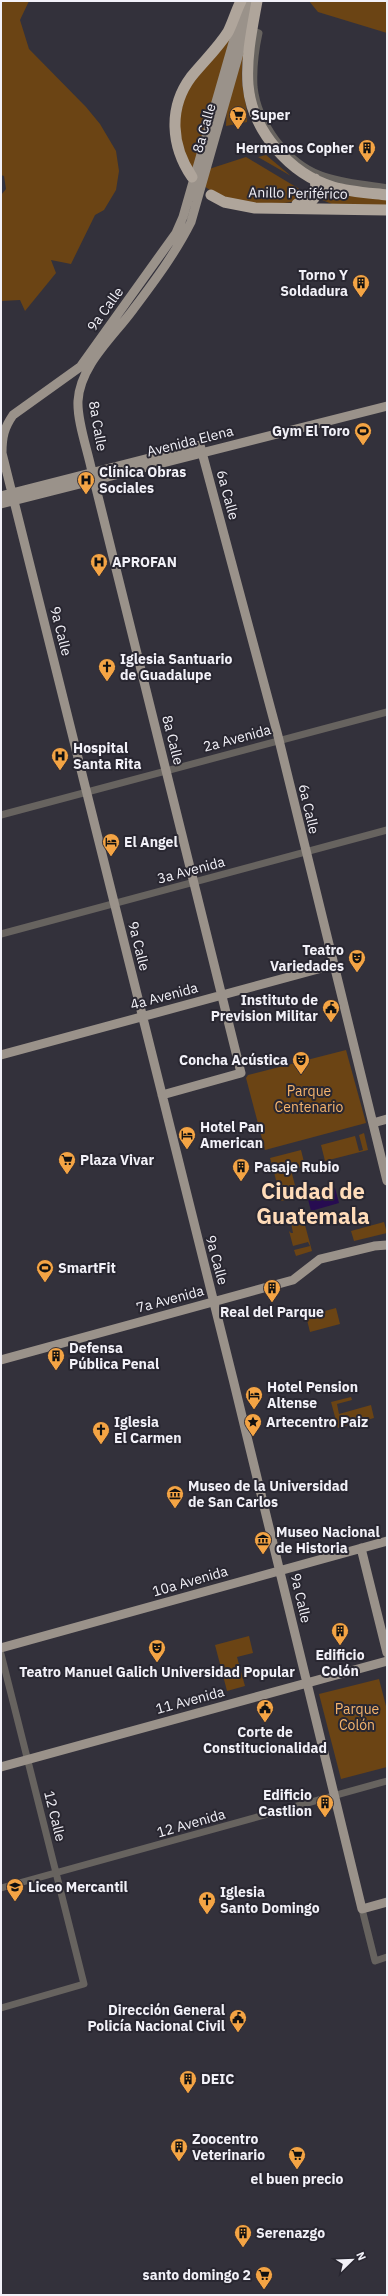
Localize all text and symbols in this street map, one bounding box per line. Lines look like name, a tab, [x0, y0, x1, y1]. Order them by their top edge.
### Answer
street label: 8a Calle	[188, 101, 220, 155]
supermarket icon: Super	[228, 105, 248, 130]
place label: Super	[251, 106, 290, 124]
building icon: Hermanos Copher	[357, 138, 377, 163]
place label: Hermanos Copher	[236, 139, 354, 157]
street label: Anillo Periférico	[248, 183, 348, 203]
place label: Torno Y Soldadura	[280, 266, 348, 300]
building icon: Torno Y Soldadura	[351, 273, 371, 298]
street label: 9a Calle	[83, 283, 127, 335]
street label: 8a Calle	[85, 400, 111, 453]
street label: Avenida Elena	[145, 421, 236, 460]
sports icon: Gym El Toro	[353, 421, 373, 446]
place label: Gym El Toro	[272, 422, 350, 440]
place label: Clínica Obras Sociales	[99, 463, 186, 497]
street label: 6a Calle	[213, 468, 243, 522]
hospital icon: Clínica Obras Sociales	[76, 470, 96, 495]
hospital icon: APROFAN	[89, 552, 109, 577]
place label: APROFAN	[112, 553, 177, 571]
street label: 9a Calle	[46, 604, 76, 658]
place label: Iglesia Santuario de Guadalupe	[120, 650, 233, 684]
church icon: Iglesia Santuario de Guadalupe	[97, 657, 117, 682]
street label: 8a Calle	[158, 713, 188, 767]
street label: 2a Avenida	[201, 720, 273, 756]
place label: Hospital Santa Rita	[73, 739, 141, 773]
hospital icon: Hospital Santa Rita	[50, 746, 70, 771]
street label: 6a Calle	[295, 782, 324, 836]
hotel icon: El Angel	[101, 832, 121, 857]
place label: El Angel	[124, 833, 178, 851]
street label: 3a Avenida	[155, 852, 227, 888]
street label: 9a Calle	[124, 919, 154, 973]
place label: Teatro Variedades	[270, 941, 344, 975]
theatre icon: Teatro Variedades	[347, 948, 367, 973]
street label: 4a Avenida	[128, 978, 200, 1014]
place label: Instituto de Prevision Militar	[211, 991, 318, 1025]
public building icon: Instituto de Prevision Militar	[321, 998, 341, 1023]
theatre icon: Concha Acústica	[291, 1050, 311, 1075]
place label: Concha Acústica	[179, 1051, 288, 1069]
park label: Parque Centenario	[275, 1082, 344, 1116]
place label: Hotel Pan American	[200, 1118, 264, 1152]
hotel icon: Hotel Pan American	[177, 1125, 197, 1150]
supermarket icon: Plaza Vivar	[57, 1150, 77, 1175]
place label: Plaza Vivar	[80, 1151, 154, 1169]
building icon: Pasaje Rubio	[231, 1157, 251, 1182]
place label: Pasaje Rubio	[254, 1158, 339, 1176]
district label: Ciudad de Guatemala	[256, 1176, 370, 1230]
street label: 9a Calle	[202, 1233, 232, 1287]
sports icon: SmartFit	[35, 1258, 55, 1283]
place label: SmartFit	[58, 1259, 116, 1277]
building icon: Real del Parque	[262, 1278, 282, 1303]
street label: 7a Avenida	[134, 1281, 206, 1317]
place label: Real del Parque	[220, 1303, 324, 1321]
place label: Defensa Pública Penal	[69, 1339, 159, 1373]
building icon: Defensa Pública Penal	[46, 1346, 66, 1371]
place label: Hotel Pension Altense	[267, 1378, 358, 1412]
hotel icon: Hotel Pension Altense	[244, 1385, 264, 1410]
place icon: Artecentro Paiz	[243, 1412, 263, 1437]
place label: Iglesia El Carmen	[114, 1413, 182, 1447]
place label: Artecentro Paiz	[266, 1413, 368, 1431]
church icon: Iglesia El Carmen	[91, 1420, 111, 1445]
place label: Museo de la Universidad de San Carlos	[188, 1477, 348, 1511]
museum icon: Museo de la Universidad de San Carlos	[165, 1484, 185, 1509]
place label: Museo Nacional de Historia	[276, 1523, 380, 1557]
museum icon: Museo Nacional de Historia	[253, 1530, 273, 1555]
street label: 10a Avenida	[150, 1561, 230, 1600]
street label: 9a Calle	[287, 1571, 316, 1625]
building icon: Edificio Colón	[330, 1621, 350, 1646]
theatre icon: Teatro Manuel Galich Universidad Popular	[147, 1638, 167, 1663]
place label: Edificio Colón	[315, 1646, 365, 1680]
place label: Teatro Manuel Galich Universidad Popular	[19, 1663, 295, 1681]
street label: 11 Avenida	[154, 1682, 227, 1718]
public building icon: Corte de Constitucionalidad	[255, 1698, 275, 1723]
park label: Parque Colón	[335, 1700, 380, 1734]
place label: Corte de Constitucionalidad	[203, 1723, 327, 1757]
place label: Edificio Castlion	[258, 1786, 312, 1820]
street label: 12 Calle	[40, 1789, 70, 1843]
building icon: Edificio Castlion	[315, 1793, 335, 1818]
street label: 12 Avenida	[155, 1805, 228, 1841]
school or university icon: Liceo Mercantil	[5, 1877, 25, 1902]
place label: Liceo Mercantil	[28, 1878, 128, 1896]
place label: Iglesia Santo Domingo	[220, 1883, 320, 1917]
church icon: Iglesia Santo Domingo	[197, 1890, 217, 1915]
place label: Dirección General Policía Nacional Civil	[87, 2001, 225, 2035]
public building icon: Dirección General Policía Nacional Civil	[228, 2008, 248, 2033]
building icon: DEIC	[178, 2069, 198, 2094]
place label: DEIC	[201, 2070, 234, 2088]
place label: Zoocentro Veterinario	[192, 2130, 265, 2164]
building icon: Zoocentro Veterinario	[169, 2137, 189, 2162]
supermarket icon: el buen precio	[287, 2145, 307, 2170]
place label: el buen precio	[251, 2170, 344, 2188]
building icon: Serenazgo	[233, 2223, 253, 2248]
place label: Serenazgo	[256, 2224, 325, 2242]
north arrow	[332, 2240, 372, 2280]
text: N	[353, 2250, 369, 2263]
supermarket icon: santo domingo 2	[254, 2265, 274, 2290]
place label: santo domingo 2	[143, 2266, 251, 2284]

